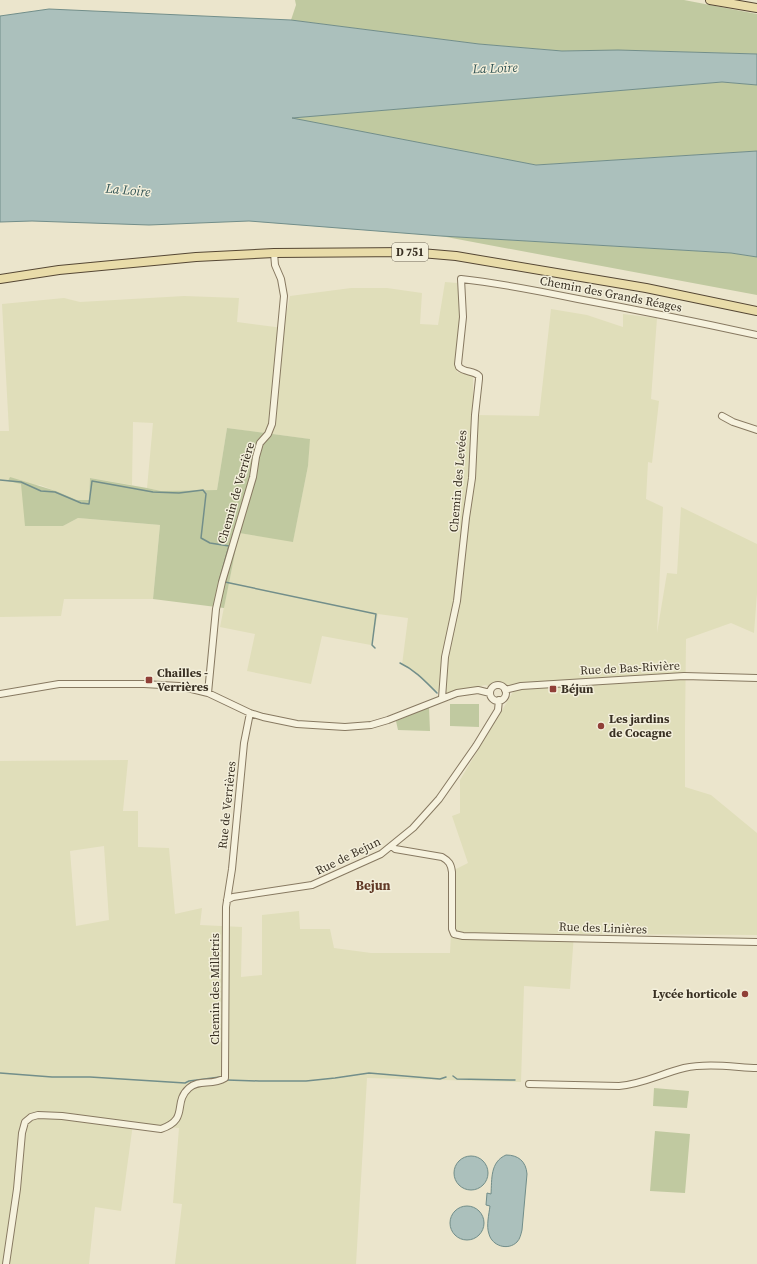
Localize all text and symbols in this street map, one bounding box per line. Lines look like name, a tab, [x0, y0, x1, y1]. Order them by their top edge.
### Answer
water label: La Loire	[471, 59, 519, 77]
water label: La Loire	[104, 179, 152, 200]
road number: D 751	[392, 243, 428, 261]
street label: Chemin des Grands Réages	[538, 272, 684, 316]
street label: Chemin des Levées	[446, 429, 470, 533]
street label: Chemin de Verrière	[214, 440, 258, 546]
street label: Rue de Bas-Rivière	[580, 657, 680, 679]
place label: Chailles - Verrières	[157, 665, 209, 695]
marker: Chailles - Verrières	[144, 675, 154, 685]
place label: Béjun	[561, 681, 594, 697]
marker: Béjun	[548, 684, 558, 694]
place label: Les jardins de Cocagne	[609, 711, 672, 741]
marker: Les jardins de Cocagne	[596, 721, 606, 731]
street label: Rue de Verrières	[214, 760, 240, 850]
street label: Rue de Bejun	[313, 833, 383, 879]
district label: Bejun	[355, 877, 391, 894]
street label: Rue des Linières	[559, 918, 647, 938]
street label: Chemin des Milletris	[207, 933, 223, 1045]
place label: Lycée horticole	[652, 986, 737, 1002]
marker: Lycée horticole	[740, 989, 750, 999]

